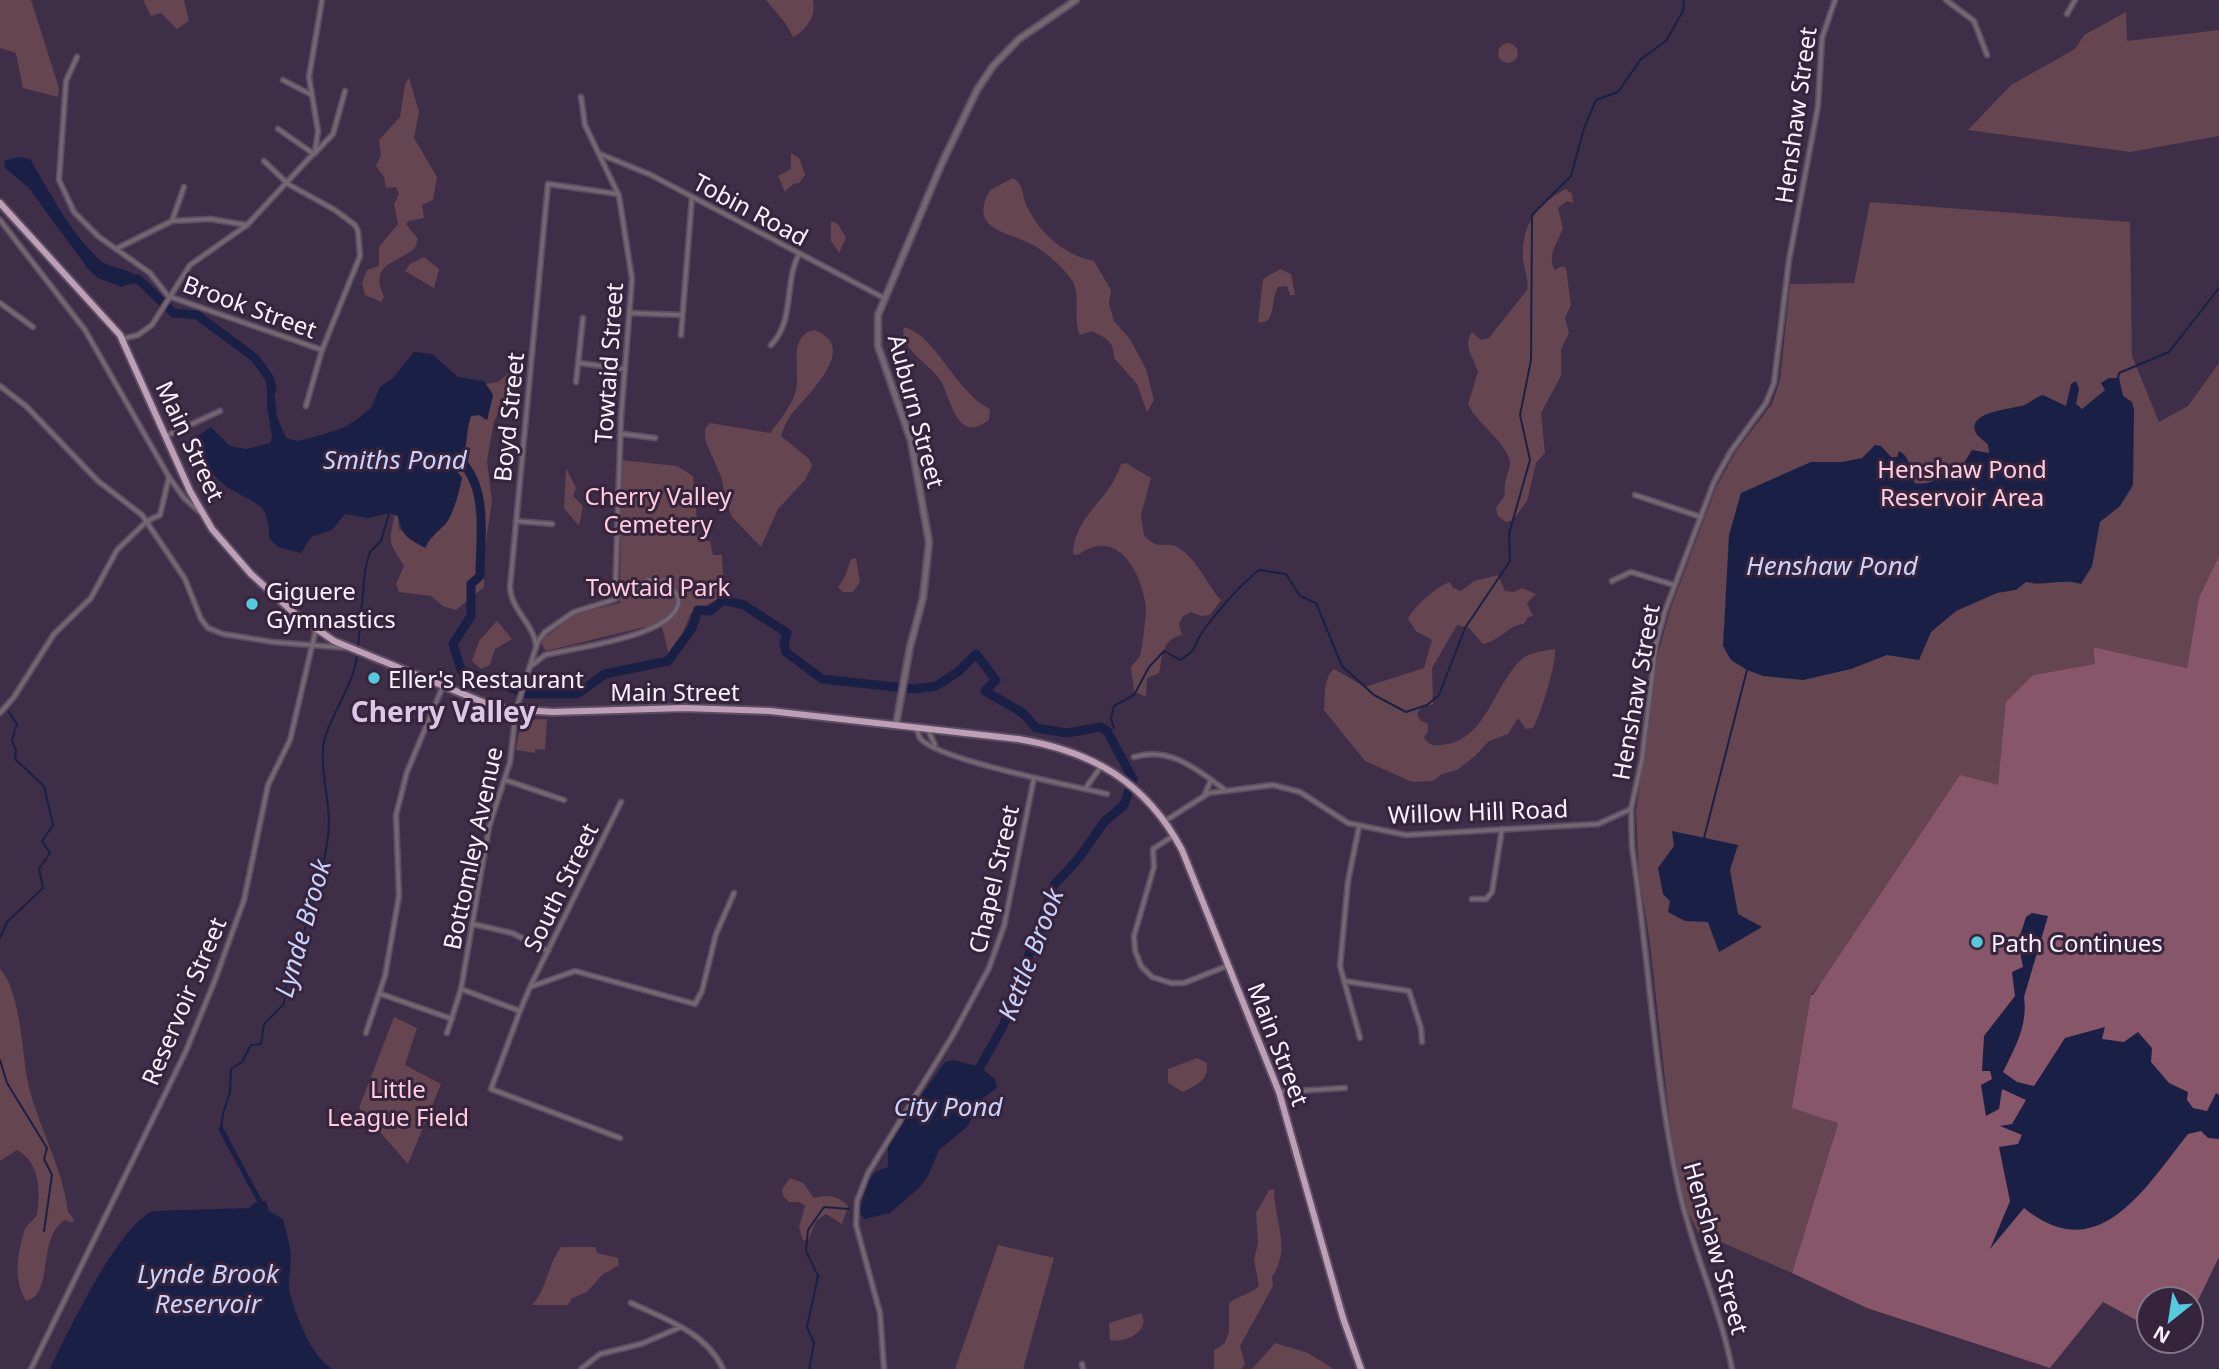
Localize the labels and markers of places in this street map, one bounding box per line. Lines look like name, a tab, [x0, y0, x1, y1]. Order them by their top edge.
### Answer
place label: Giguere Gymnastics	[266, 574, 396, 635]
marker: Giguere Gymnastics	[244, 596, 260, 612]
place label: Eller's Restaurant	[388, 662, 584, 695]
marker: Eller's Restaurant	[366, 670, 382, 686]
place label: Path Continues	[1991, 926, 2163, 959]
marker: Path Continues	[1969, 934, 1985, 950]

